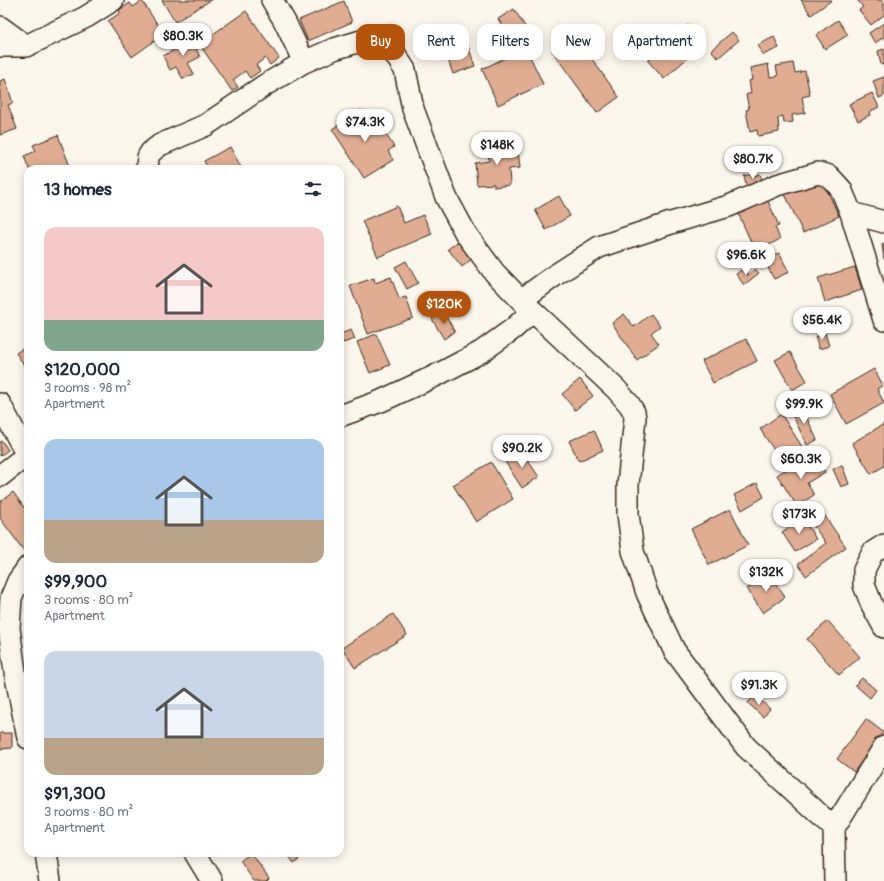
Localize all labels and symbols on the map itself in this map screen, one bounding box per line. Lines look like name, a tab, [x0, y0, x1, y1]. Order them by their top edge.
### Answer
pin: $80.3K	[150, 23, 216, 57]
pin: $74.3K	[332, 109, 398, 143]
pin: $148K	[469, 132, 525, 166]
pin: $80.7K	[720, 146, 786, 180]
pin: $96.6K	[713, 242, 779, 276]
pin: $120K	[416, 291, 472, 325]
pin: $56.4K	[789, 307, 855, 341]
pin: $99.9K	[771, 391, 837, 425]
pin: $90.2K	[489, 435, 555, 469]
pin: $60.3K	[768, 446, 834, 480]
pin: $173K	[771, 501, 827, 535]
pin: $132K	[738, 559, 794, 593]
pin: $91.3K	[726, 672, 792, 706]

